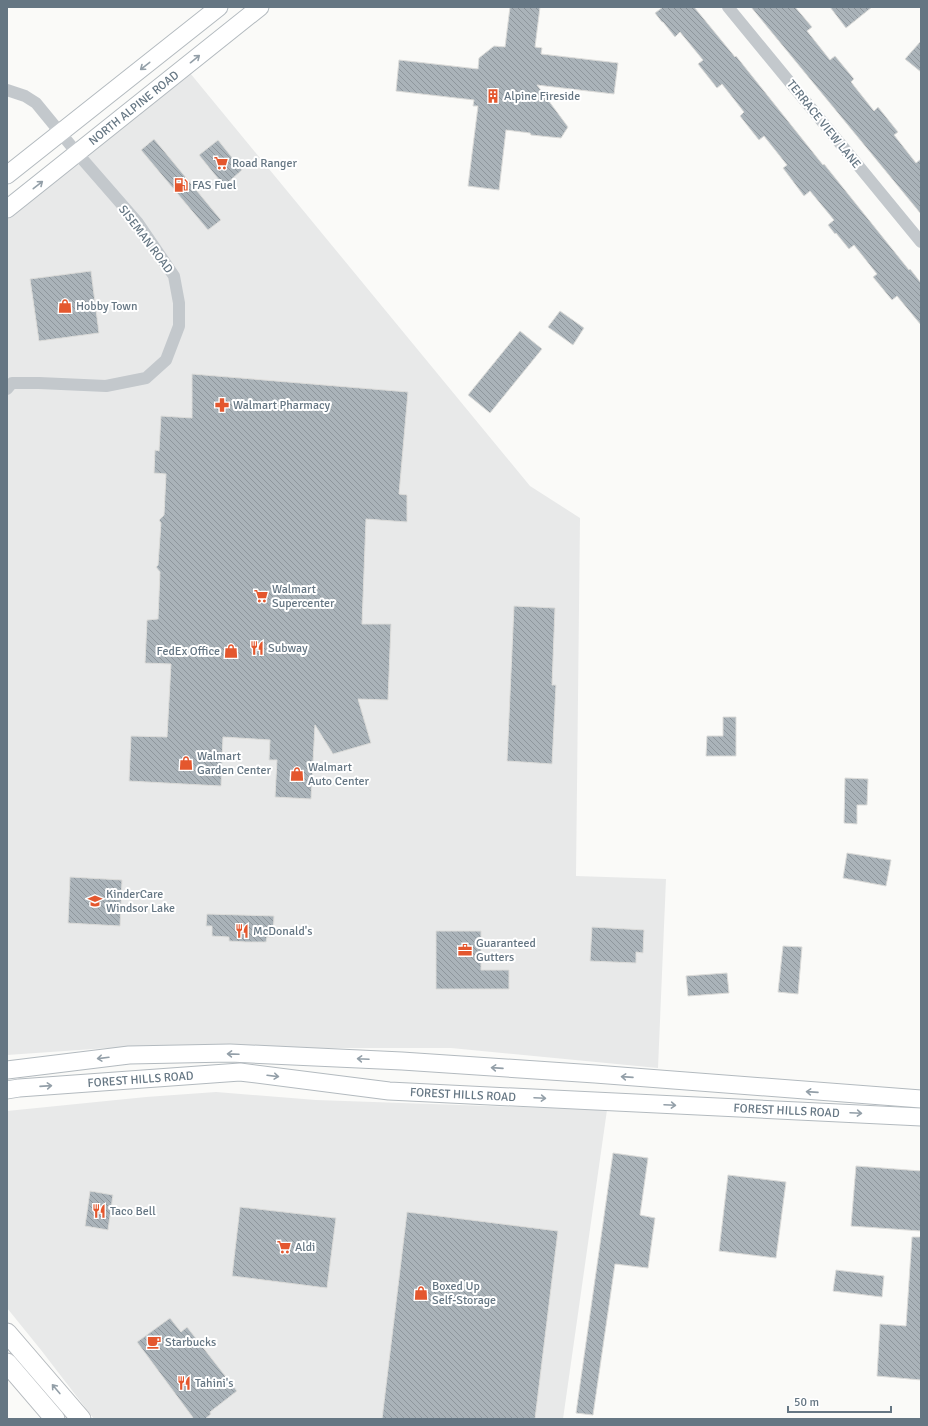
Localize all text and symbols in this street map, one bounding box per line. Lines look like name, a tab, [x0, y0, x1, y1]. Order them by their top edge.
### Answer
one-way arrow	[189, 54, 200, 63]
one-way arrow	[139, 62, 150, 70]
street label: NORTH ALPINE ROAD	[86, 68, 182, 149]
street label: TERRACE VIEW LANE	[783, 77, 864, 172]
building icon: Alpine Fireside	[485, 88, 501, 104]
place label: Alpine Fireside	[504, 89, 580, 104]
supermarket icon: Road Ranger	[213, 155, 229, 171]
place label: Road Ranger	[232, 156, 297, 171]
fuel station icon: FAS Fuel	[173, 177, 189, 193]
place label: FAS Fuel	[192, 178, 237, 193]
one-way arrow	[32, 180, 43, 189]
street label: SISEMAN ROAD	[115, 202, 176, 276]
shop icon: Hobby Town	[57, 298, 73, 314]
place label: Hobby Town	[76, 299, 138, 314]
pharmacy icon: Walmart Pharmacy	[214, 397, 230, 413]
place label: Walmart Pharmacy	[233, 398, 331, 413]
place label: Walmart Supercenter	[272, 582, 335, 611]
supermarket icon: Walmart Supercenter	[253, 588, 269, 604]
restaurant icon: Subway	[249, 640, 265, 656]
place label: Subway	[268, 641, 308, 656]
shop icon: FedEx Office	[223, 643, 239, 659]
place label: FedEx Office	[157, 644, 220, 659]
place label: Walmart Garden Center	[197, 749, 271, 778]
shop icon: Walmart Garden Center	[178, 755, 194, 771]
place label: Walmart Auto Center	[308, 760, 370, 789]
shop icon: Walmart Auto Center	[289, 766, 305, 782]
place label: KinderCare Windsor Lake	[106, 887, 175, 916]
school or university icon: KinderCare Windsor Lake	[87, 893, 103, 909]
restaurant icon: McDonald's	[234, 923, 250, 939]
place label: McDonald's	[253, 924, 313, 939]
place label: Guaranteed Gutters	[476, 936, 536, 965]
office icon: Guaranteed Gutters	[457, 942, 473, 958]
one-way arrow	[227, 1050, 240, 1058]
one-way arrow	[97, 1054, 110, 1062]
one-way arrow	[357, 1056, 370, 1063]
one-way arrow	[491, 1064, 504, 1071]
street label: FOREST HILLS ROAD	[87, 1068, 194, 1091]
one-way arrow	[266, 1073, 279, 1080]
one-way arrow	[621, 1073, 634, 1080]
one-way arrow	[39, 1083, 52, 1090]
street label: FOREST HILLS ROAD	[410, 1085, 517, 1105]
one-way arrow	[806, 1088, 819, 1095]
one-way arrow	[533, 1095, 546, 1102]
one-way arrow	[663, 1101, 676, 1108]
street label: FOREST HILLS ROAD	[733, 1101, 840, 1121]
one-way arrow	[849, 1110, 862, 1117]
restaurant icon: Taco Bell	[91, 1203, 107, 1219]
place label: Taco Bell	[110, 1204, 156, 1219]
supermarket icon: Aldi	[276, 1239, 292, 1255]
place label: Aldi	[295, 1240, 315, 1255]
place label: Boxed Up Self-Storage	[432, 1279, 496, 1308]
shop icon: Boxed Up Self-Storage	[413, 1285, 429, 1301]
cafe icon: Starbucks	[146, 1334, 162, 1350]
place label: Starbucks	[165, 1335, 216, 1350]
restaurant icon: Tahini's	[176, 1375, 192, 1391]
place label: Tahini's	[195, 1376, 233, 1391]
one-way arrow	[51, 1384, 60, 1394]
scale bar	[788, 1388, 891, 1414]
text: 50 m	[794, 1395, 819, 1410]

